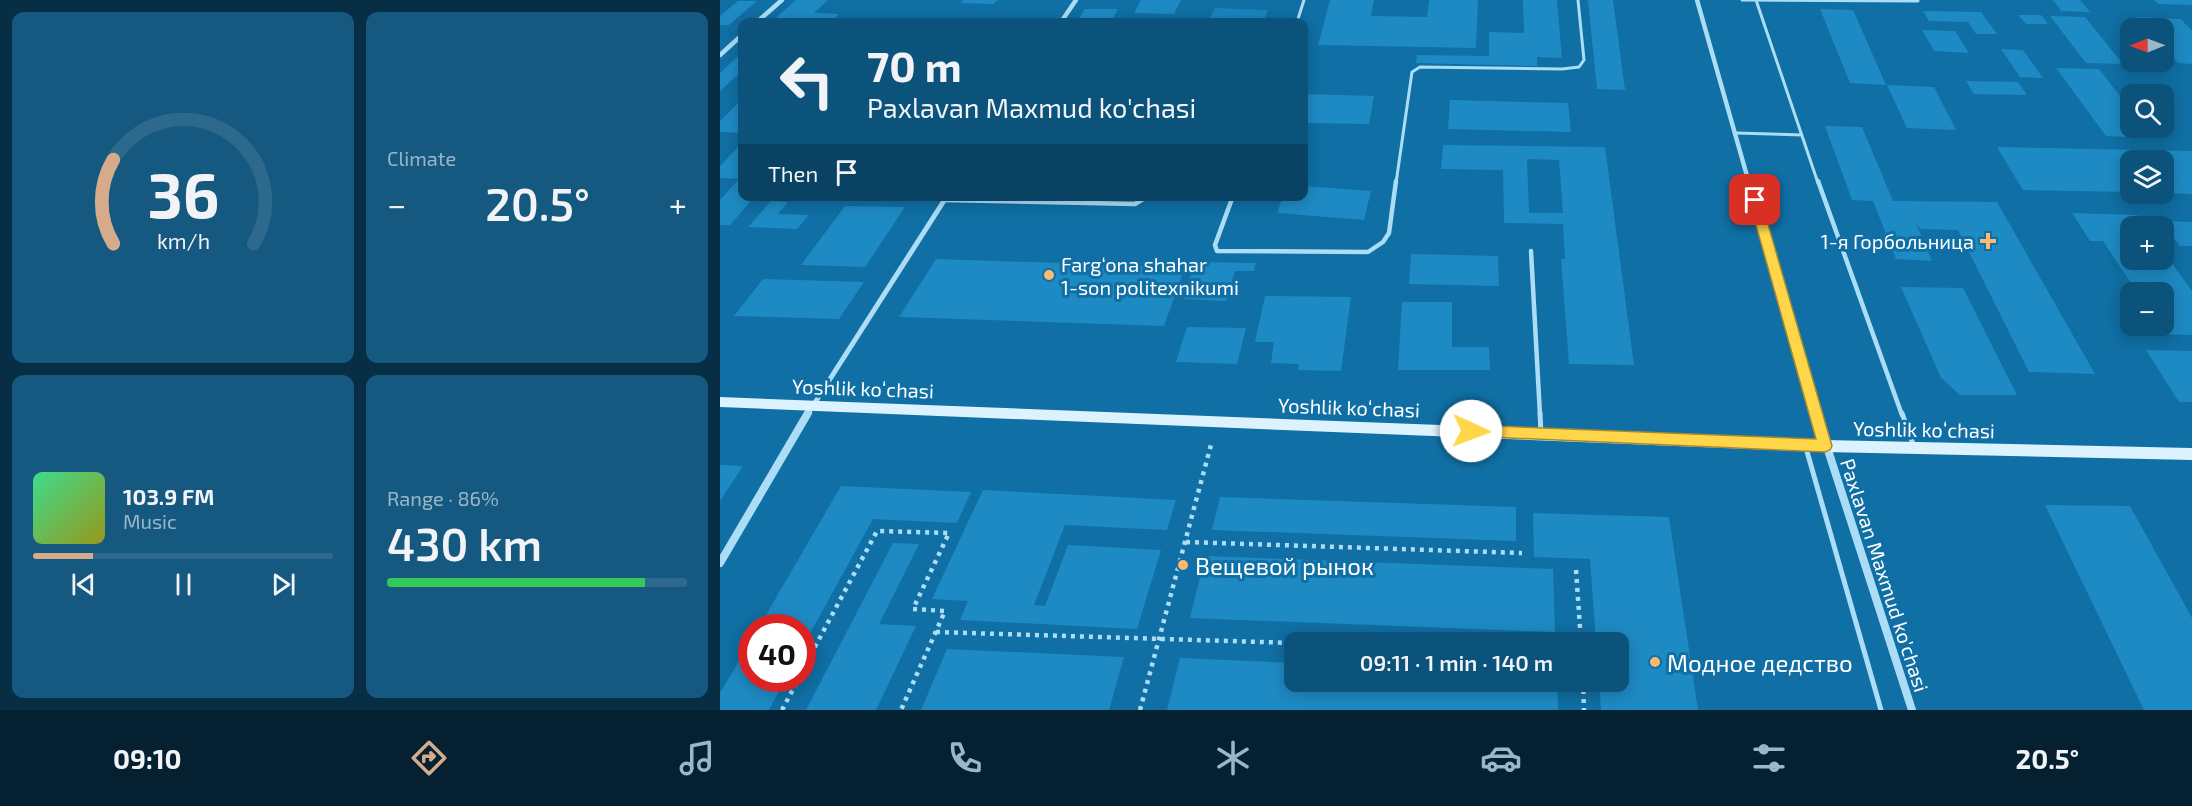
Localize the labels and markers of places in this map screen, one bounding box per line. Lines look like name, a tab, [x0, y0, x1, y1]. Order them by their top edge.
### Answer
pin	[1729, 174, 1780, 225]
place label: 1-я Горбольница	[1821, 229, 1974, 253]
marker: 1-я Горбольница	[1979, 232, 1997, 250]
place label: Farg‘ona shahar 1-son politexnikumi	[1061, 252, 1239, 299]
marker: Farg‘ona shahar 1-son politexnikumi	[1042, 268, 1056, 282]
place label: Вещевой рынок	[1195, 551, 1374, 580]
marker: Вещевой рынок	[1176, 558, 1190, 572]
place label: Модное дедство	[1667, 648, 1853, 677]
marker: Модное дедство	[1648, 655, 1662, 669]

